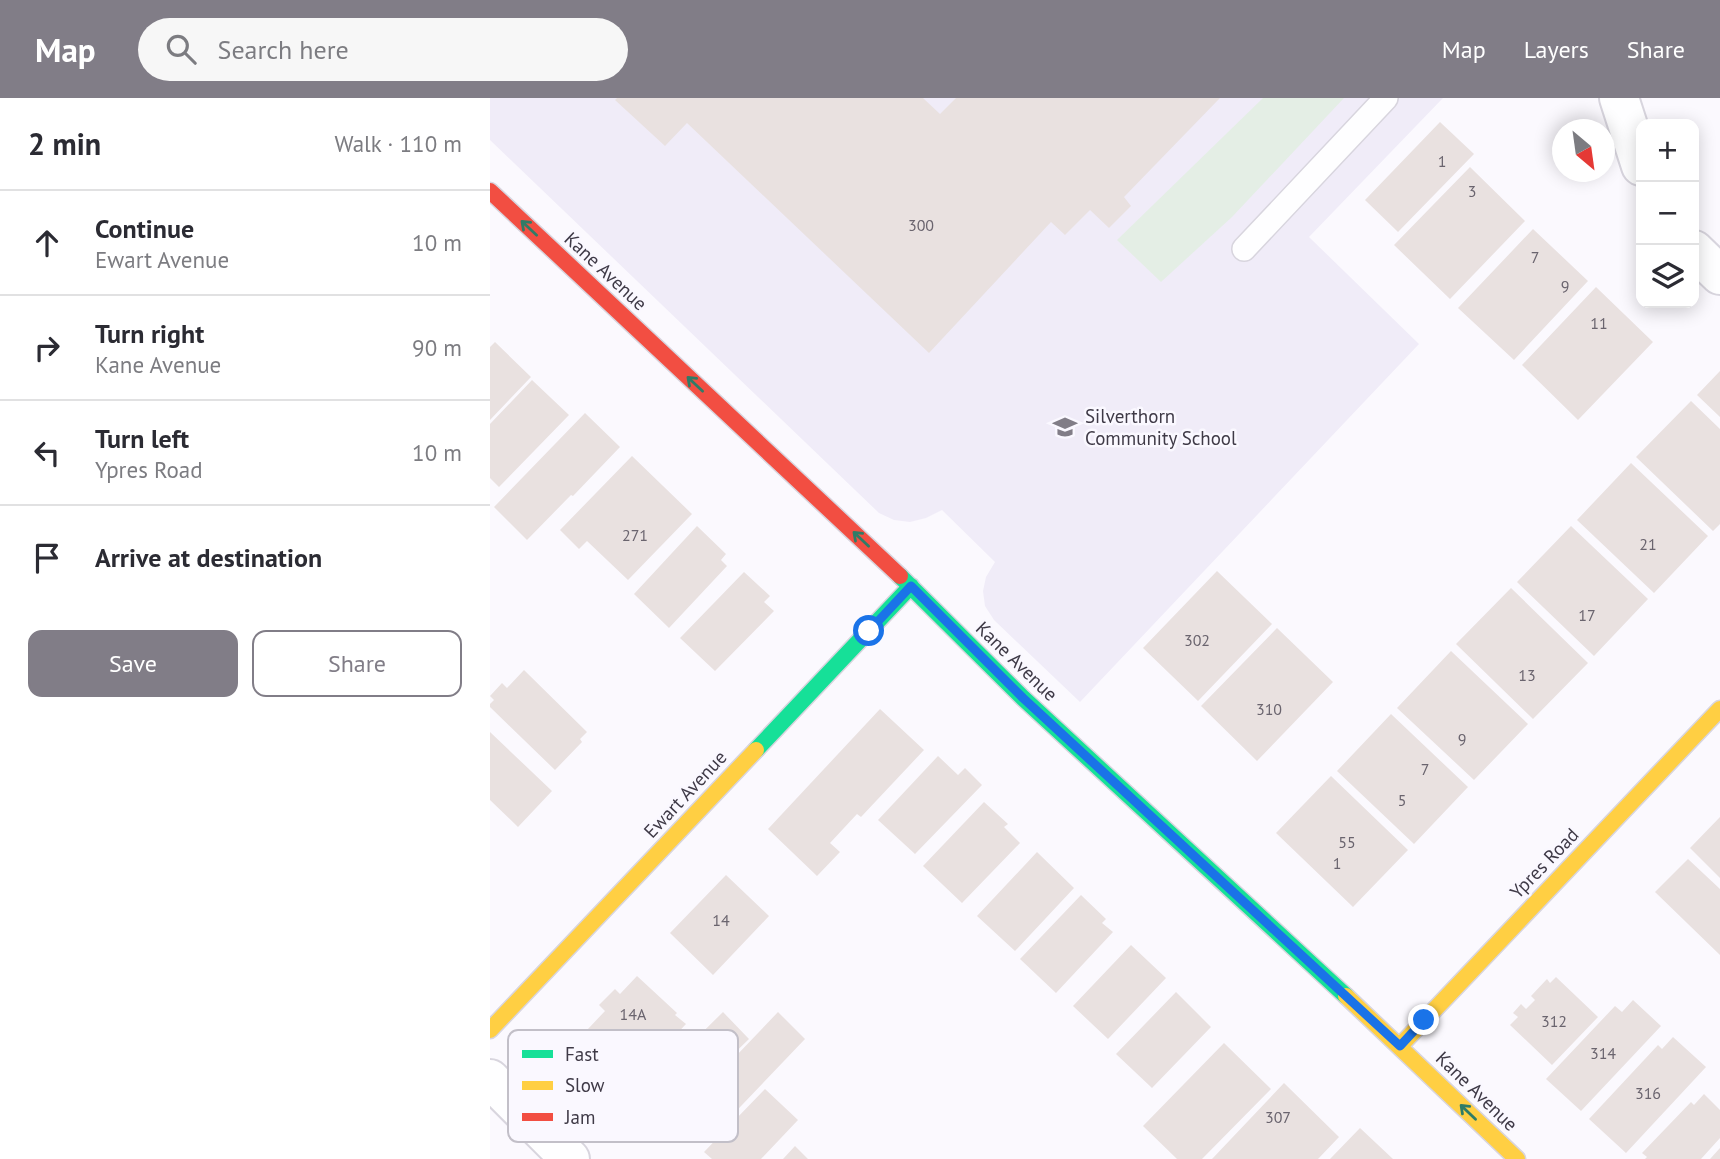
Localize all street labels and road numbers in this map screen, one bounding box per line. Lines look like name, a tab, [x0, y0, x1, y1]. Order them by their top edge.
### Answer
street label: Kane Avenue	[560, 227, 652, 315]
street label: Kane Avenue	[971, 616, 1063, 706]
street label: Ewart Avenue	[638, 745, 732, 843]
street label: Ypres Road	[1504, 823, 1584, 903]
street label: Kane Avenue	[1431, 1046, 1523, 1136]

